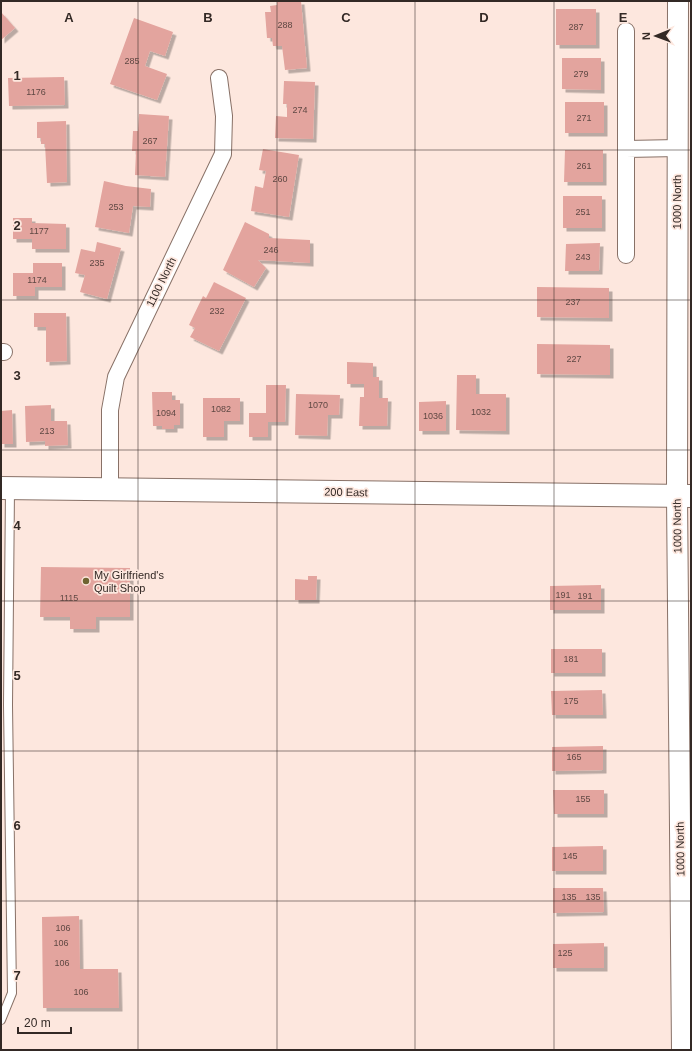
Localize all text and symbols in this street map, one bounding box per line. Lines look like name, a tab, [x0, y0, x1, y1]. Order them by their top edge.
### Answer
text: A	[64, 10, 74, 25]
text: B	[203, 10, 213, 25]
text: C	[341, 10, 351, 25]
text: D	[479, 10, 489, 25]
text: E	[619, 10, 628, 25]
north arrow	[636, 16, 676, 56]
house number: 288	[277, 20, 293, 30]
house number: 287	[568, 22, 584, 32]
text: N	[640, 32, 652, 40]
house number: 285	[124, 56, 140, 66]
text: 1	[13, 68, 21, 83]
house number: 279	[573, 69, 589, 79]
house number: 1176	[26, 87, 46, 97]
house number: 274	[292, 105, 308, 115]
house number: 271	[576, 113, 592, 123]
house number: 267	[142, 136, 158, 146]
house number: 261	[576, 161, 592, 171]
house number: 260	[272, 174, 288, 184]
street label: 1000 North	[671, 175, 683, 229]
house number: 253	[108, 202, 124, 212]
house number: 251	[575, 207, 591, 217]
text: 2	[13, 218, 21, 233]
house number: 1177	[29, 226, 49, 236]
house number: 246	[263, 245, 279, 255]
house number: 243	[575, 252, 591, 262]
street label: 1100 North	[144, 255, 178, 309]
house number: 235	[89, 258, 105, 268]
house number: 1174	[27, 275, 47, 285]
house number: 237	[565, 297, 581, 307]
house number: 232	[209, 306, 225, 316]
house number: 227	[566, 354, 582, 364]
text: 3	[13, 368, 21, 383]
house number: 1070	[308, 400, 328, 410]
house number: 1082	[211, 404, 231, 414]
house number: 1032	[471, 407, 491, 417]
house number: 1094	[156, 408, 176, 418]
house number: 1036	[423, 411, 443, 421]
house number: 213	[39, 426, 55, 436]
street label: 200 East	[324, 486, 368, 498]
street label: 1000 North	[671, 499, 683, 553]
text: 4	[13, 518, 21, 533]
place label: My Girlfriend's Quilt Shop	[94, 569, 164, 594]
marker: My Girlfriend's Quilt Shop	[81, 576, 91, 586]
house number: 191	[555, 590, 571, 600]
house number: 191	[577, 591, 593, 601]
house number: 1115	[60, 593, 78, 603]
house number: 181	[563, 654, 579, 664]
text: 5	[13, 668, 21, 683]
house number: 175	[563, 696, 579, 706]
house number: 165	[566, 752, 582, 762]
house number: 155	[575, 794, 591, 804]
text: 6	[13, 818, 21, 833]
street label: 1000 North	[674, 822, 686, 876]
house number: 145	[562, 851, 578, 861]
house number: 135	[561, 892, 577, 902]
house number: 135	[585, 892, 601, 902]
house number: 106	[55, 923, 71, 933]
house number: 106	[53, 938, 69, 948]
house number: 125	[557, 948, 573, 958]
house number: 106	[54, 958, 70, 968]
text: 7	[13, 968, 21, 983]
house number: 106	[73, 987, 89, 997]
scale bar	[18, 1009, 71, 1035]
text: 20 m	[24, 1016, 51, 1030]

